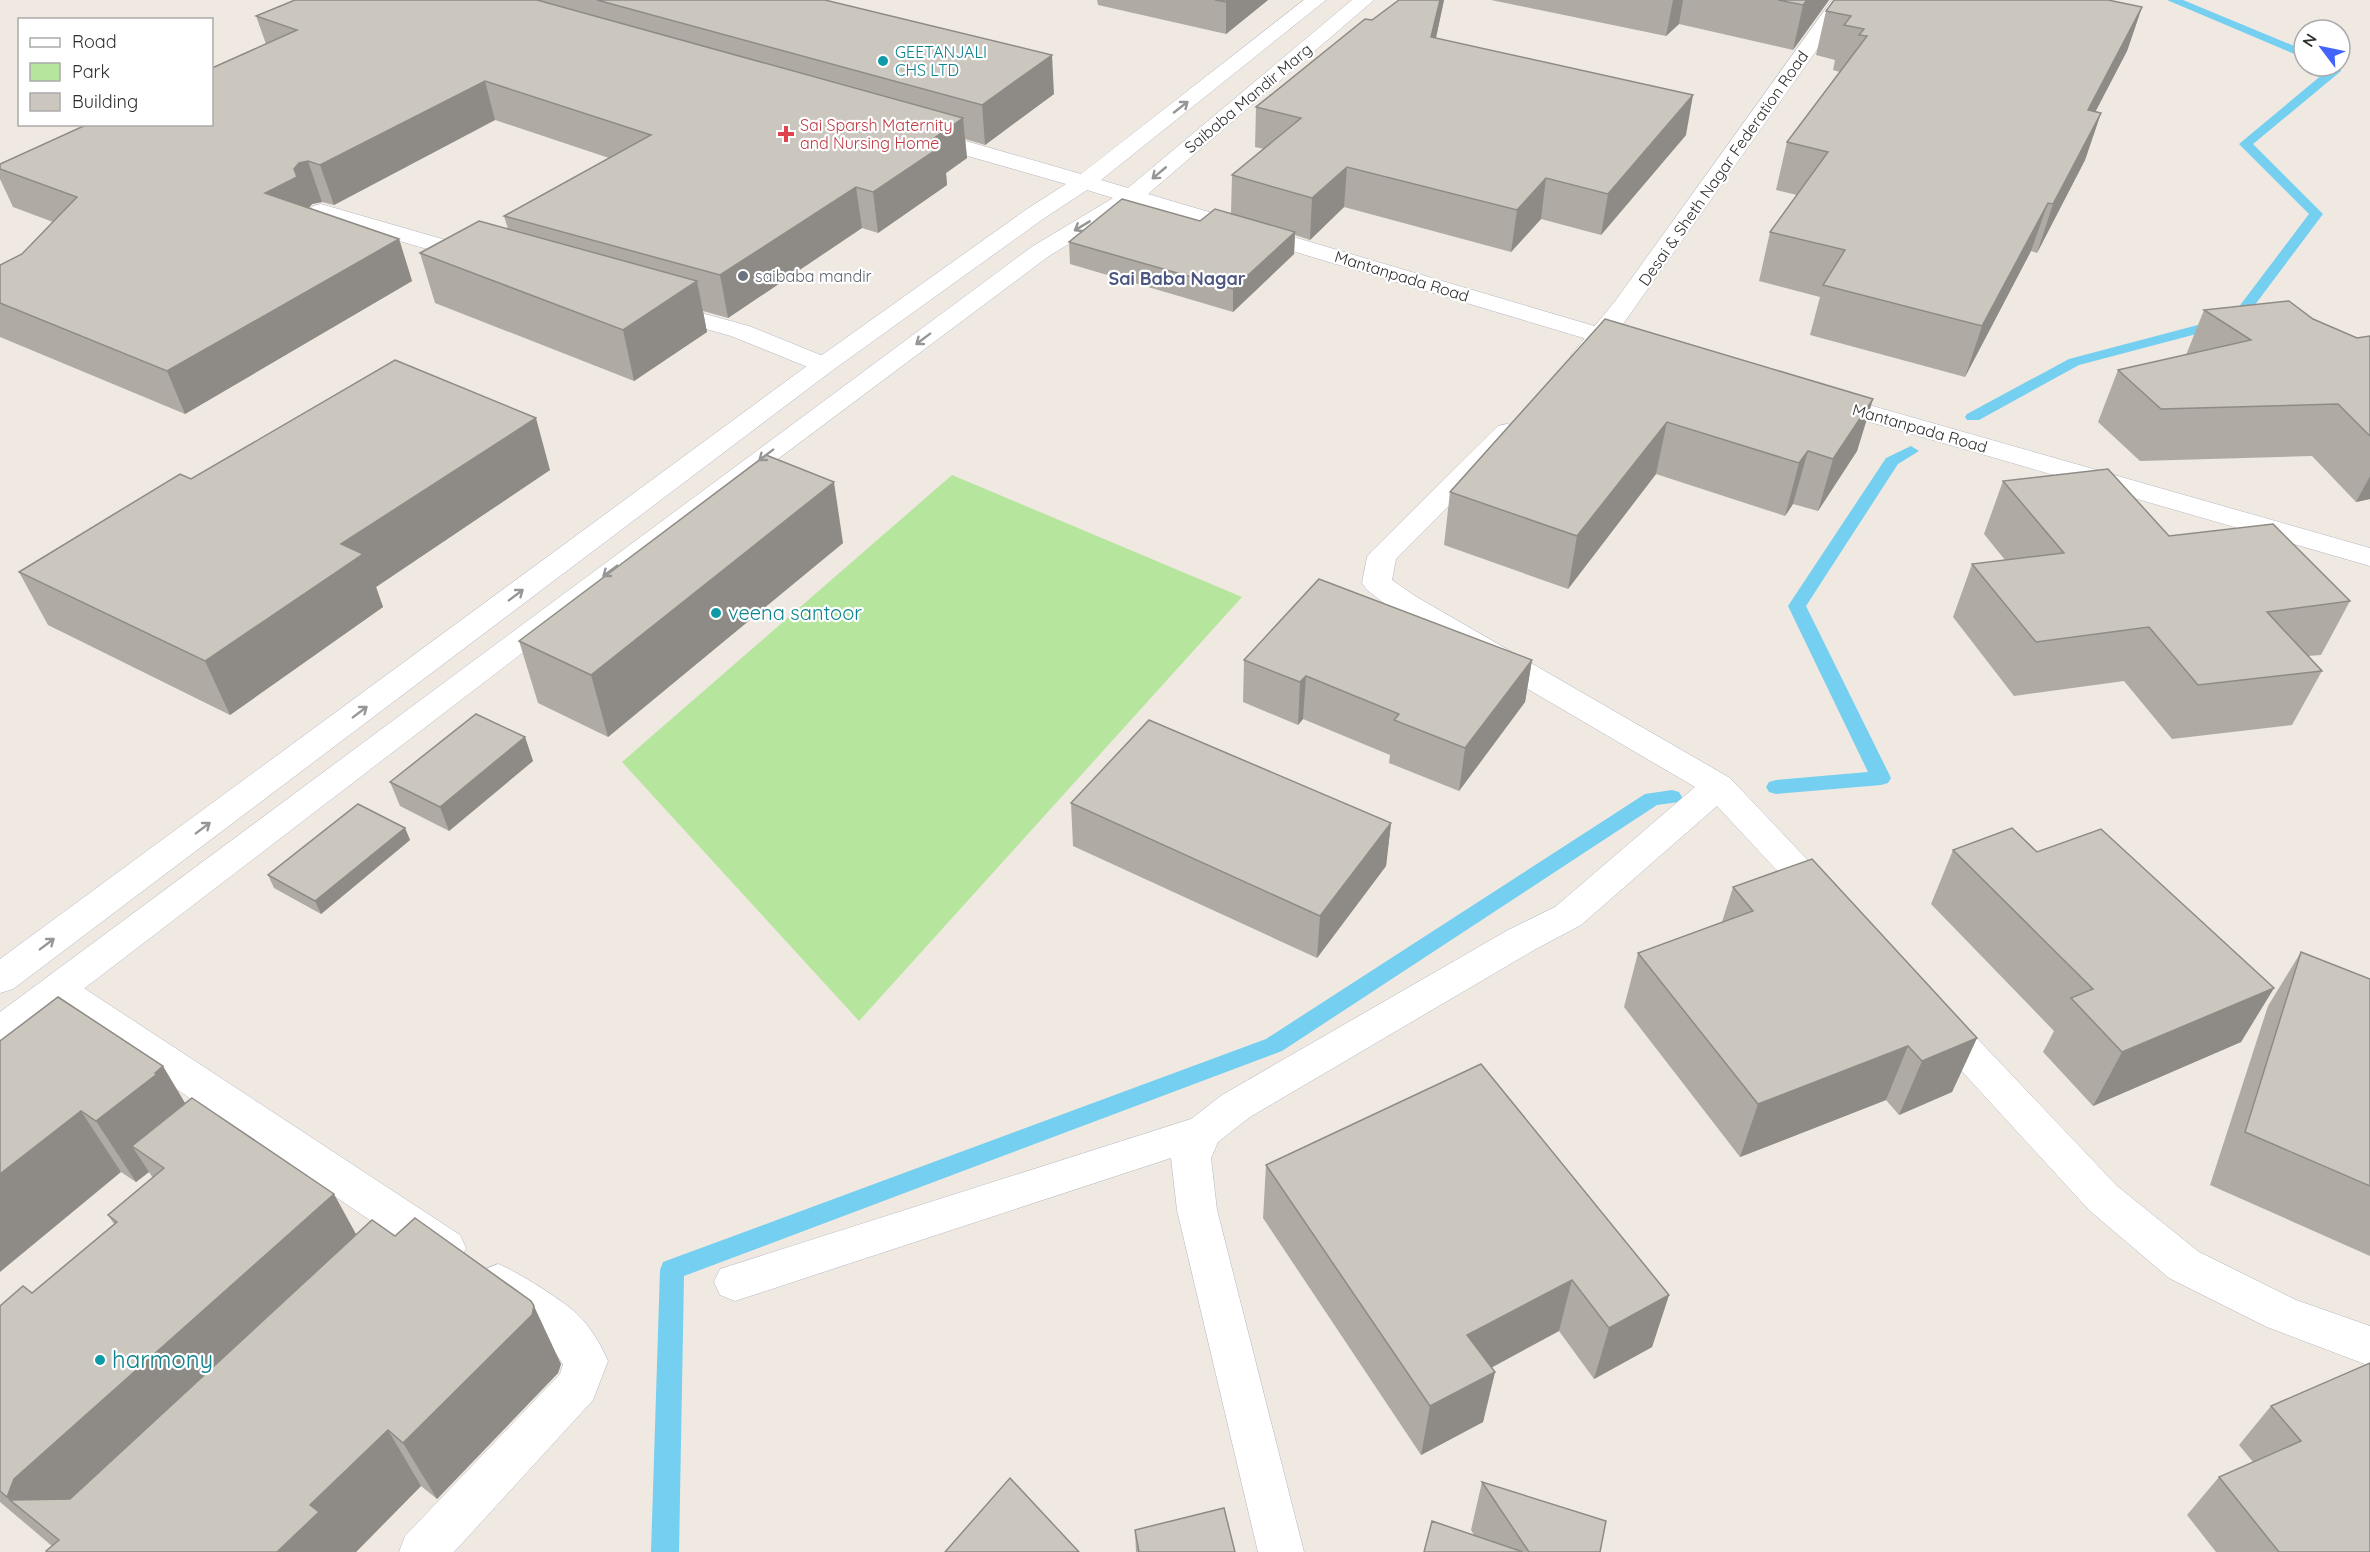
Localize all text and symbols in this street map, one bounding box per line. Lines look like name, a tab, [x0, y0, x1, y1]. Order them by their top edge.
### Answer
legend	[18, 18, 213, 126]
north arrow	[2292, 18, 2352, 78]
text: Road	[72, 30, 117, 53]
text: N	[2298, 30, 2321, 50]
street label: Saibaba Mandir Marg	[1180, 39, 1316, 157]
place label: GEETANJALI CHS LTD	[895, 42, 987, 80]
street label: Desai & Sheth Nagar Federation Road	[1634, 47, 1812, 289]
marker: GEETANJALI CHS LTD	[876, 54, 890, 68]
text: Park	[72, 60, 110, 83]
text: Building	[72, 90, 138, 113]
one-way arrow	[1173, 101, 1189, 114]
place label: Sai Sparsh Maternity and Nursing Home	[800, 115, 953, 153]
marker: Sai Sparsh Maternity and Nursing Home	[777, 125, 795, 143]
one-way arrow	[1151, 166, 1167, 179]
one-way arrow	[1074, 220, 1091, 232]
street label: Mantanpada Road	[1332, 246, 1472, 306]
place label: saibaba mandir	[755, 266, 872, 286]
district label: Sai Baba Nagar	[1108, 267, 1246, 290]
marker: saibaba mandir	[736, 269, 750, 283]
one-way arrow	[915, 332, 931, 345]
street label: Mantanpada Road	[1850, 399, 1990, 457]
one-way arrow	[758, 448, 774, 461]
one-way arrow	[602, 565, 618, 578]
one-way arrow	[508, 589, 524, 601]
place label: veena santoor	[728, 600, 862, 625]
marker: veena santoor	[709, 606, 723, 620]
one-way arrow	[351, 705, 367, 718]
one-way arrow	[195, 822, 211, 834]
one-way arrow	[39, 938, 55, 951]
place label: harmony	[112, 1344, 213, 1374]
marker: harmony	[93, 1353, 107, 1367]

